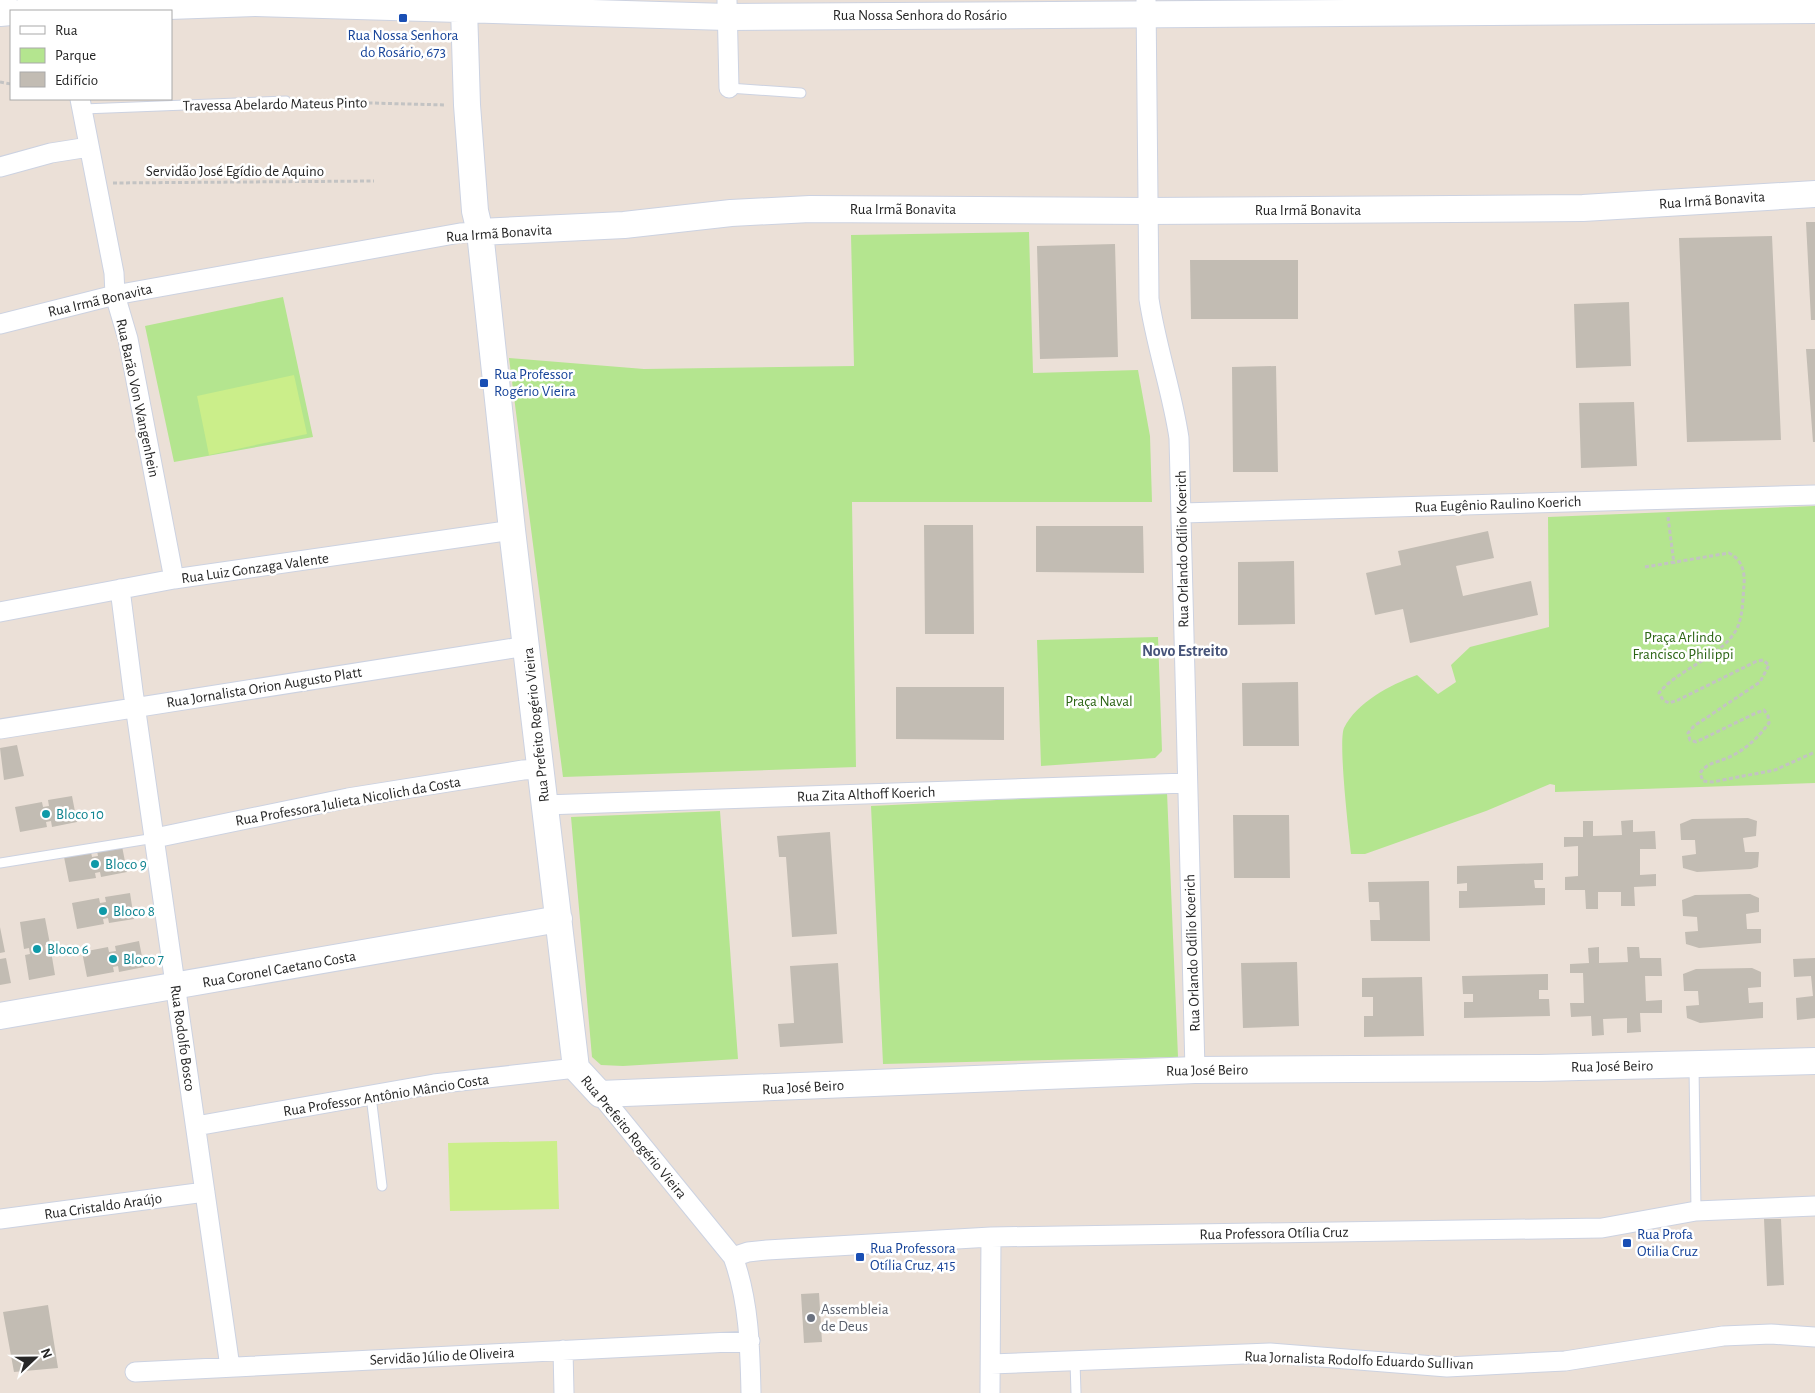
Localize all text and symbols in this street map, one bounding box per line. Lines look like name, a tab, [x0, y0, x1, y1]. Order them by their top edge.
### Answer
street label: Rua Nossa Senhora do Rosário	[833, 8, 1007, 23]
legend	[10, 10, 172, 100]
marker: Rua Nossa Senhora do Rosário, 673	[397, 12, 409, 24]
text: Rua	[55, 23, 78, 38]
place label: Rua Nossa Senhora do Rosário, 673	[348, 28, 459, 60]
text: Parque	[55, 48, 96, 63]
text: Edifício	[55, 73, 98, 88]
street label: Travessa Abelardo Mateus Pinto	[183, 95, 367, 114]
street label: Servidão José Egídio de Aquino	[146, 164, 324, 179]
street label: Rua Irmã Bonavita	[1658, 189, 1766, 212]
street label: Rua Irmã Bonavita	[850, 202, 956, 217]
street label: Rua Irmã Bonavita	[1255, 203, 1361, 218]
street label: Rua Irmã Bonavita	[445, 222, 553, 245]
street label: Rua Irmã Bonavita	[47, 281, 154, 320]
street label: Rua Barão Von Wangenhein	[113, 317, 162, 479]
place label: Rua Professor Rogério Vieira	[494, 367, 576, 399]
marker: Rua Professor Rogério Vieira	[478, 377, 490, 389]
street label: Rua Orlando Odílio Koerich	[1174, 470, 1191, 628]
street label: Rua Eugênio Raulino Koerich	[1414, 494, 1582, 515]
street label: Rua Luiz Gonzaga Valente	[180, 551, 330, 586]
park label: Praça Arlindo Francisco Philippi	[1632, 630, 1734, 662]
district label: Novo Estreito	[1142, 643, 1228, 659]
street label: Rua Prefeito Rogério Vieira	[521, 647, 552, 803]
street label: Rua Jornalista Orion Augusto Platt	[165, 665, 363, 710]
park label: Praça Naval	[1065, 694, 1133, 709]
street label: Rua Professora Julieta Nicolich da Costa	[234, 774, 462, 829]
street label: Rua Zita Althoff Koerich	[797, 785, 936, 804]
place label: Bloco 10	[56, 807, 104, 822]
marker: Bloco 10	[40, 808, 52, 820]
place label: Bloco 9	[105, 857, 147, 872]
marker: Bloco 9	[89, 858, 101, 870]
street label: Rua Orlando Odílio Koerich	[1182, 874, 1203, 1032]
place label: Bloco 8	[113, 904, 155, 919]
marker: Bloco 8	[97, 905, 109, 917]
place label: Bloco 6	[47, 942, 89, 957]
marker: Bloco 6	[31, 943, 43, 955]
street label: Rua Coronel Caetano Costa	[201, 949, 357, 990]
place label: Bloco 7	[123, 952, 164, 967]
marker: Bloco 7	[107, 953, 119, 965]
street label: Rua Rodolfo Bosco	[168, 984, 197, 1092]
street label: Rua José Beiro	[1571, 1058, 1653, 1075]
street label: Rua José Beiro	[1166, 1062, 1248, 1079]
street label: Rua Professor Antônio Mâncio Costa	[282, 1072, 490, 1119]
street label: Rua Prefeito Rogério Vieira	[578, 1073, 689, 1202]
street label: Rua José Beiro	[761, 1078, 845, 1097]
street label: Rua Cristaldo Araújo	[43, 1191, 163, 1222]
street label: Rua Professora Otília Cruz	[1199, 1225, 1349, 1242]
place label: Rua Profa Otilia Cruz	[1637, 1227, 1698, 1259]
marker: Rua Profa Otilia Cruz	[1621, 1237, 1633, 1249]
place label: Rua Professora Otília Cruz, 415	[870, 1241, 956, 1273]
marker: Rua Professora Otília Cruz, 415	[854, 1251, 866, 1263]
place label: Assembleia de Deus	[821, 1302, 889, 1334]
marker: Assembleia de Deus	[805, 1312, 817, 1324]
north arrow	[10, 1333, 60, 1383]
street label: Servidão Júlio de Oliveira	[369, 1345, 515, 1368]
text: N	[38, 1346, 54, 1361]
street label: Rua Jornalista Rodolfo Eduardo Sullivan	[1244, 1349, 1474, 1372]

